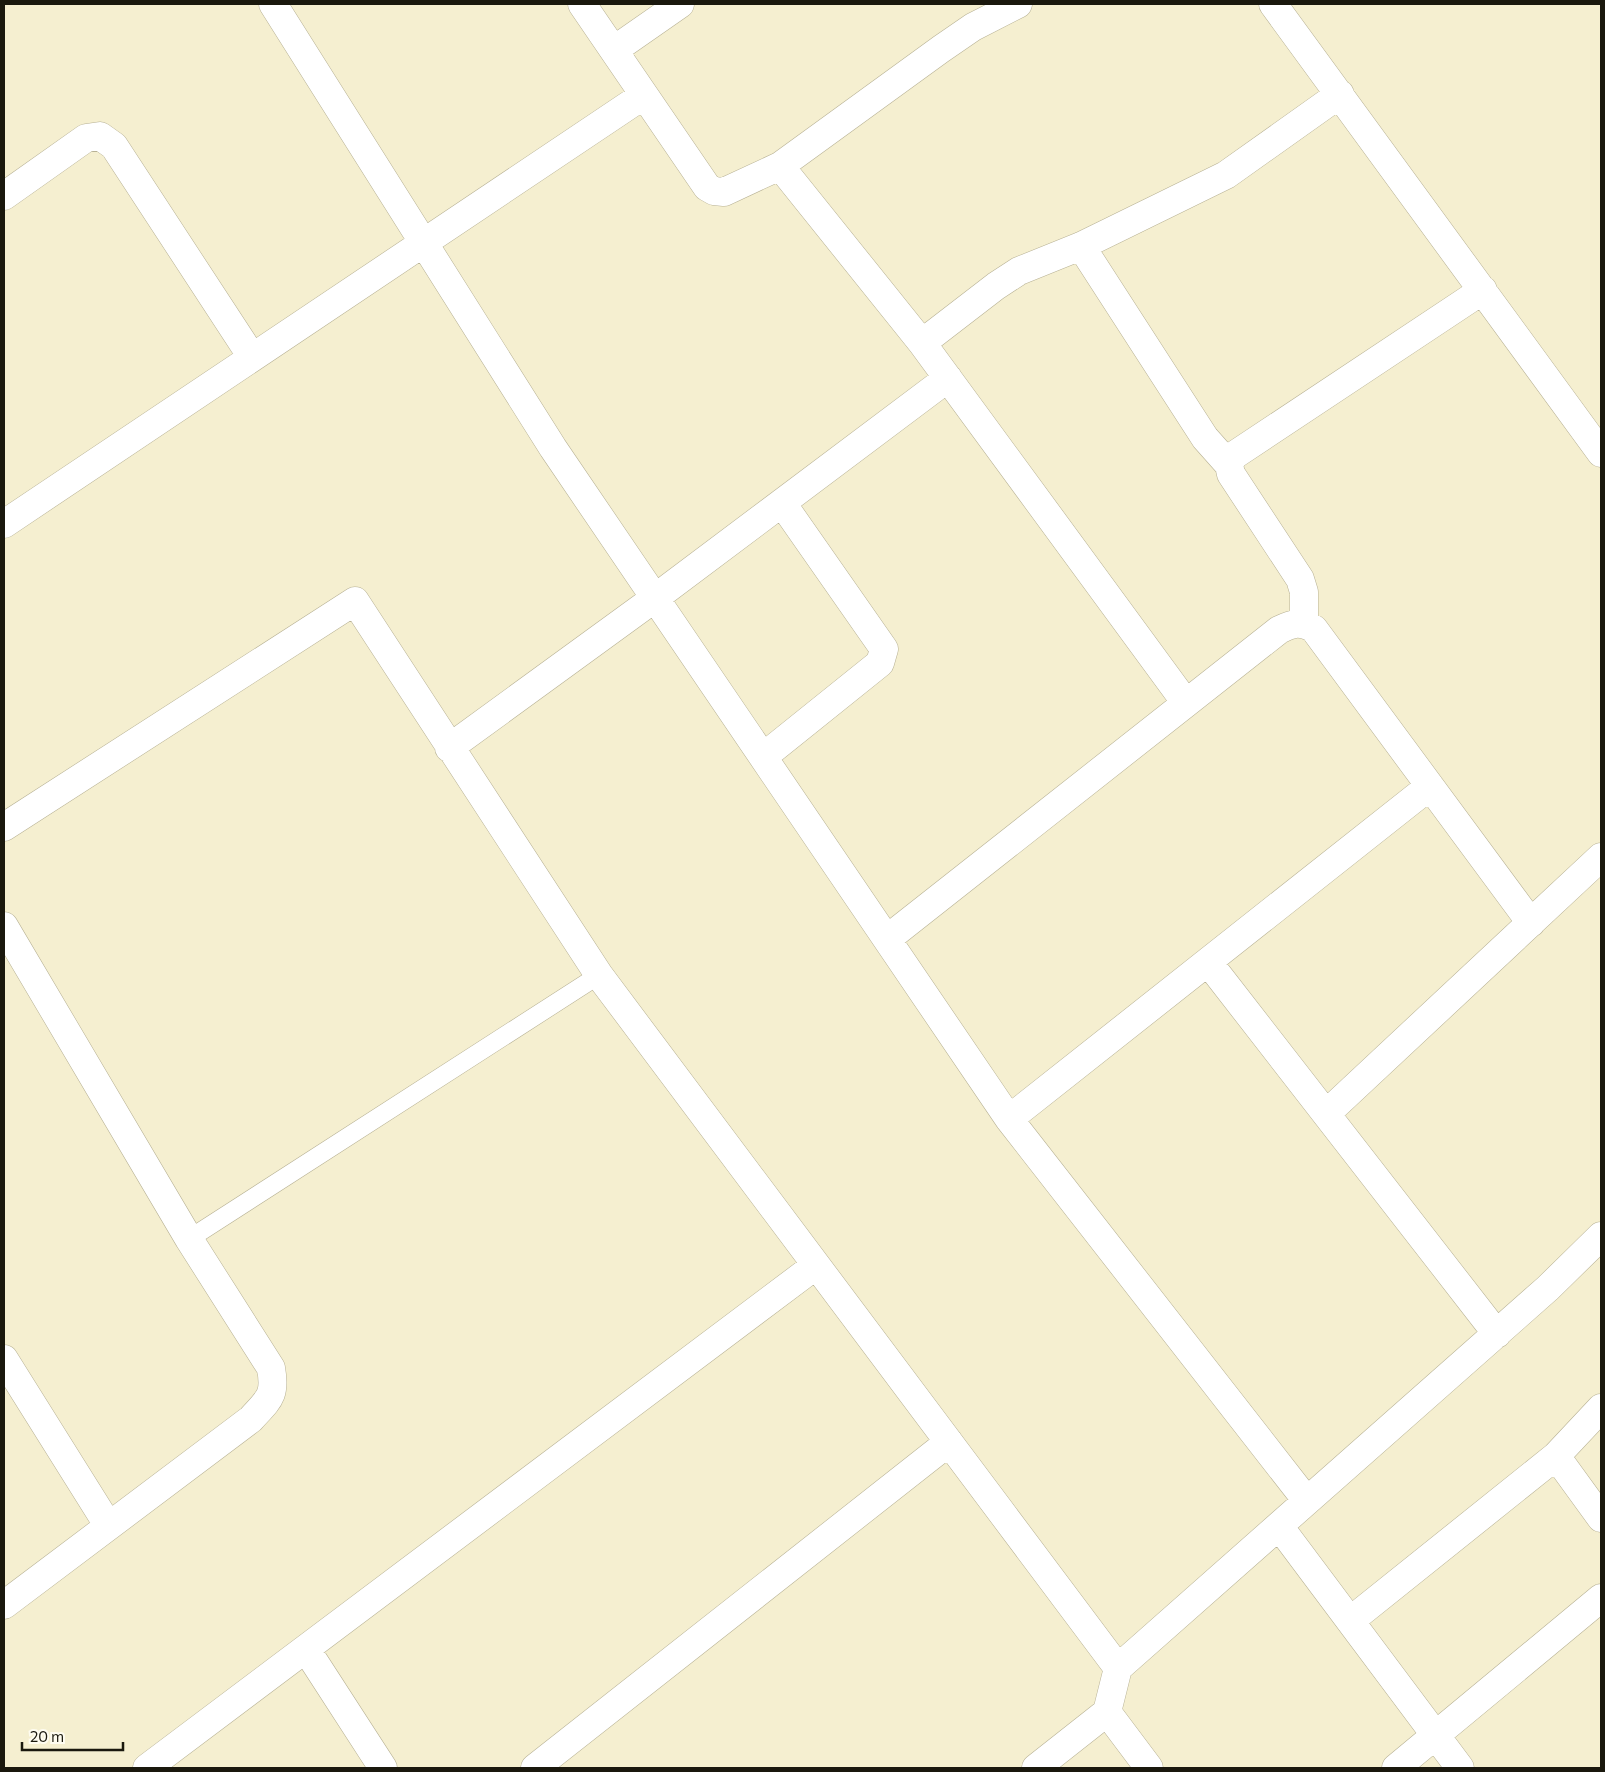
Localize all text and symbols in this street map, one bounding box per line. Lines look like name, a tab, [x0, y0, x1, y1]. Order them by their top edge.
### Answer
scale bar	[22, 1720, 124, 1752]
text: 20 m	[30, 1727, 64, 1745]

